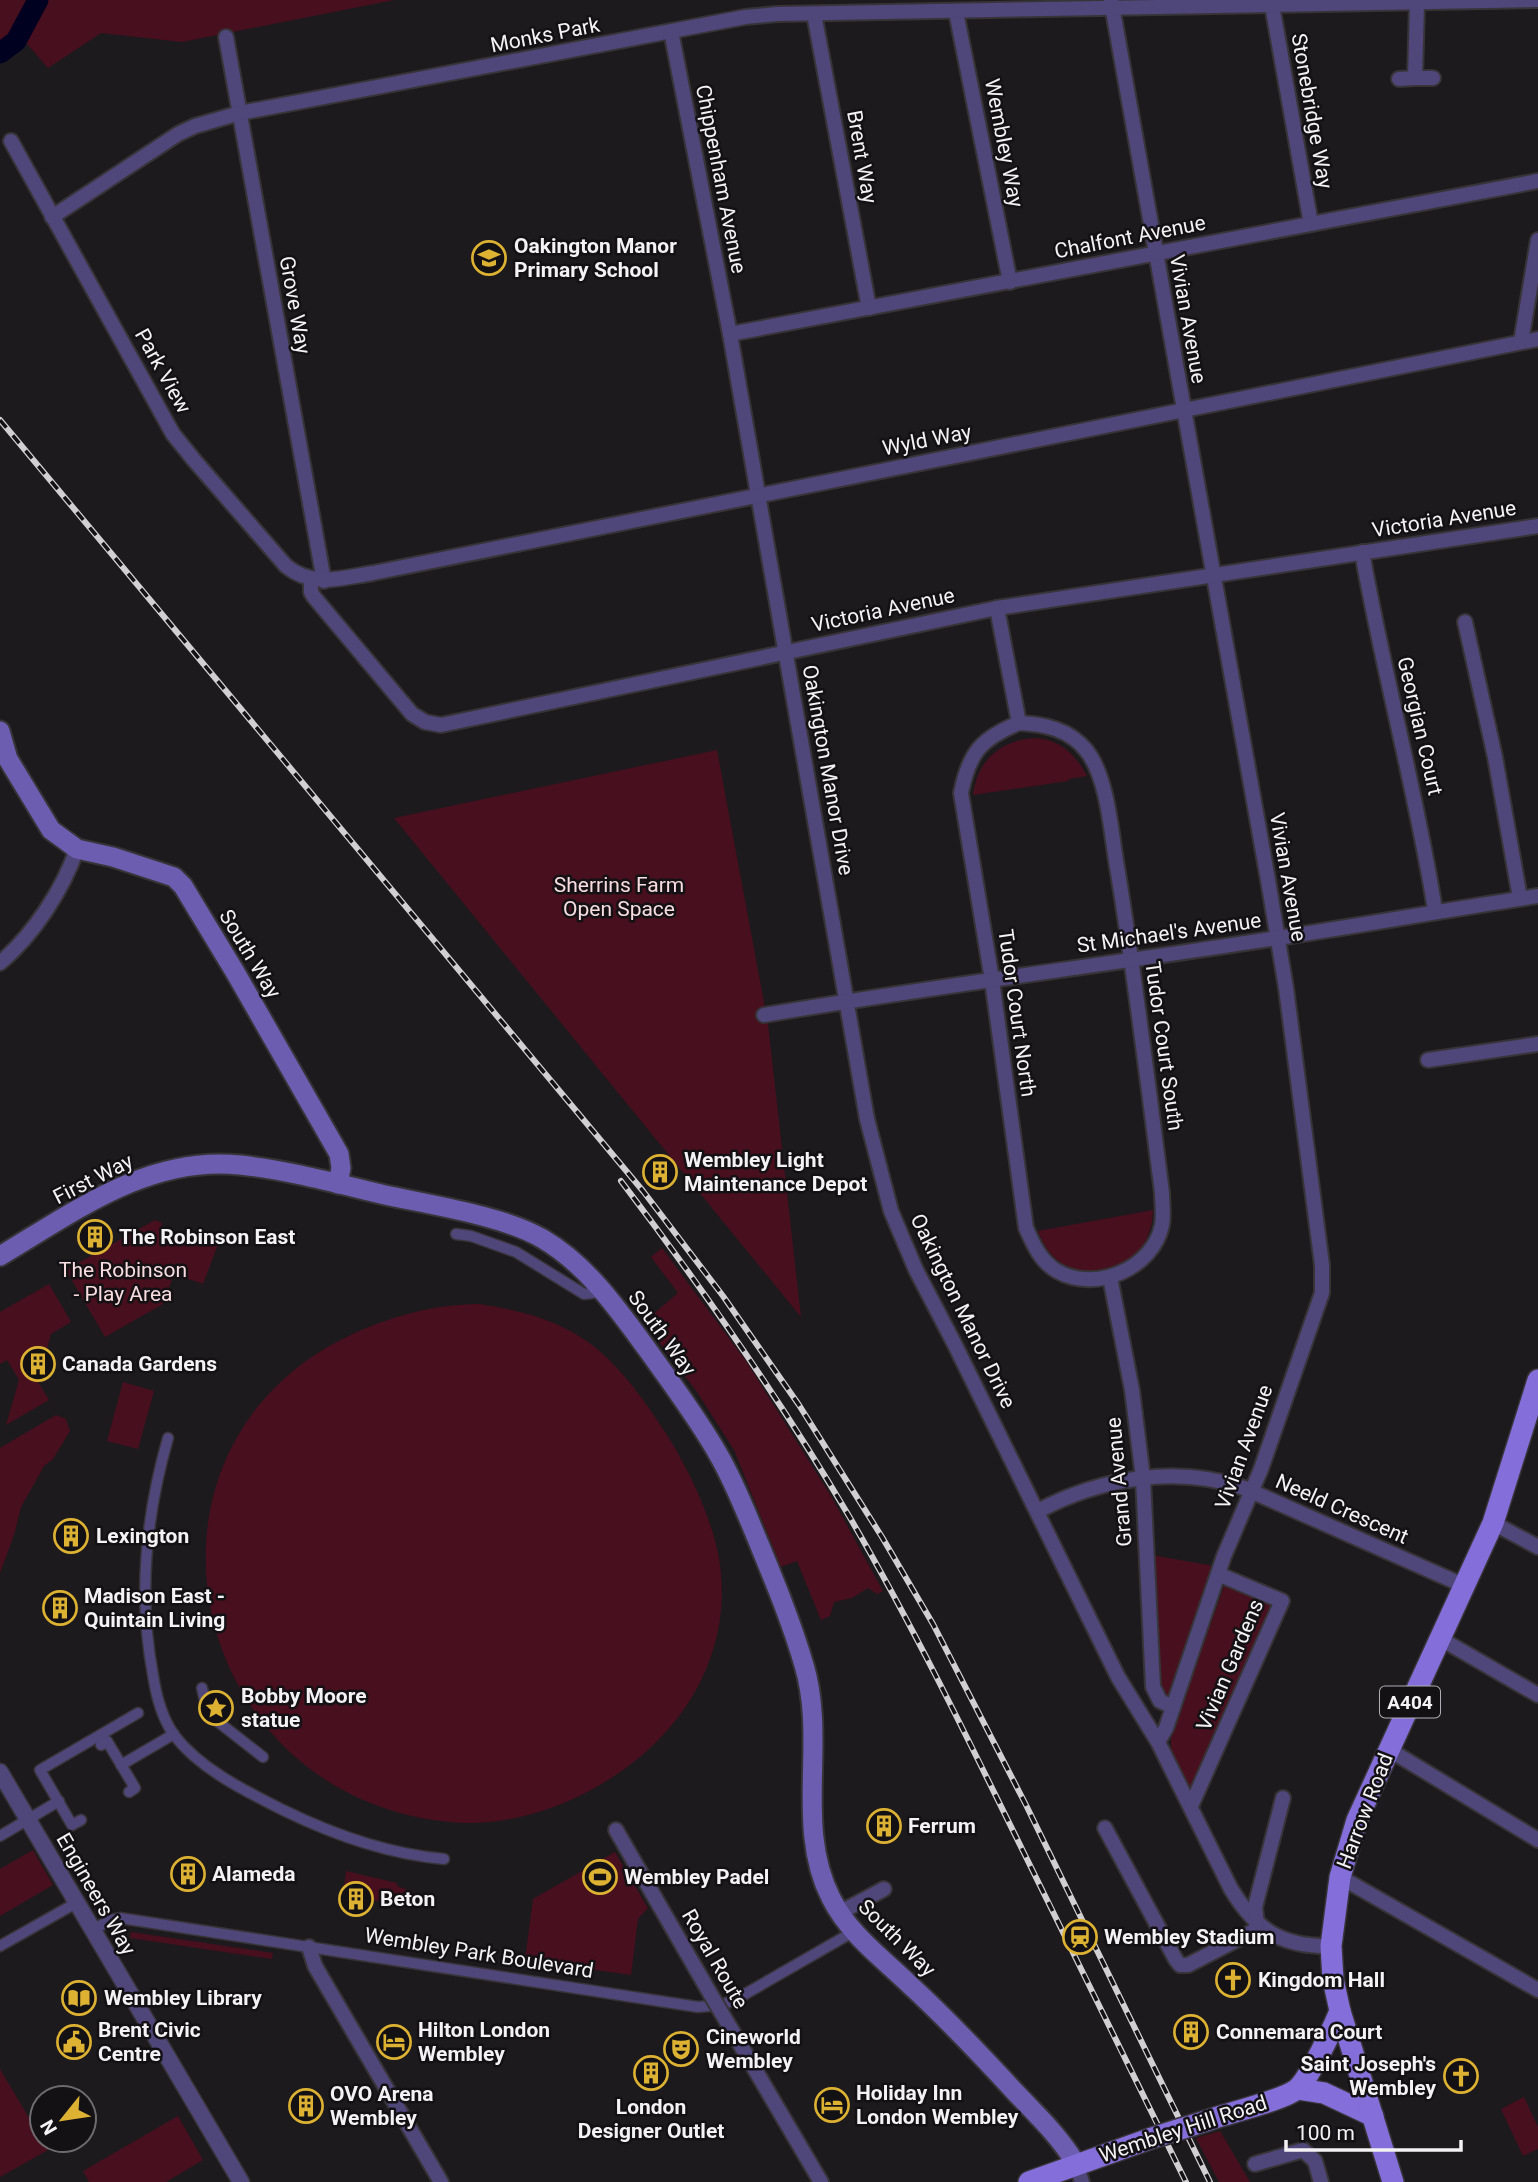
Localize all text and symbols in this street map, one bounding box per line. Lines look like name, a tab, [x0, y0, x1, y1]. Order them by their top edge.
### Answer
street label: Monks Park	[488, 13, 602, 57]
street label: Stonebridge Way	[1287, 31, 1337, 191]
street label: Wembley Way	[980, 77, 1028, 209]
street label: Chippenham Avenue	[691, 82, 751, 276]
street label: Brent Way	[842, 108, 882, 206]
street label: Chalfont Avenue	[1052, 211, 1208, 263]
place label: Oakington Manor Primary School	[514, 234, 677, 282]
school or university icon: Oakington Manor Primary School	[470, 239, 508, 277]
street label: Vivian Avenue	[1165, 253, 1211, 385]
street label: Grove Way	[275, 254, 315, 356]
street label: Park View	[130, 325, 196, 418]
street label: Wyld Way	[880, 420, 974, 460]
street label: Victoria Avenue	[1370, 496, 1518, 542]
street label: Victoria Avenue	[809, 583, 957, 637]
street label: Georgian Court	[1392, 655, 1448, 798]
street label: Oakington Manor Drive	[798, 663, 858, 877]
street label: Vivian Avenue	[1265, 811, 1311, 943]
park label: Sherrins Farm Open Space	[554, 873, 684, 921]
street label: South Way	[214, 905, 286, 1003]
street label: St Michael's Avenue	[1075, 908, 1263, 958]
street label: Tudor Court North	[993, 928, 1041, 1098]
street label: Tudor Court South	[1140, 960, 1188, 1132]
place label: Wembley Light Maintenance Depot	[684, 1148, 867, 1196]
street label: First Way	[49, 1149, 137, 1209]
building icon: Wembley Light Maintenance Depot	[641, 1153, 679, 1191]
street label: Oakington Manor Drive	[905, 1210, 1021, 1412]
building icon: The Robinson East	[76, 1218, 114, 1256]
place label: The Robinson East	[119, 1225, 295, 1249]
park label: The Robinson - Play Area	[59, 1258, 187, 1306]
street label: South Way	[623, 1286, 701, 1380]
building icon: Canada Gardens	[19, 1345, 57, 1383]
place label: Canada Gardens	[62, 1352, 217, 1376]
street label: Vivian Avenue	[1210, 1382, 1278, 1512]
street label: Grand Avenue	[1101, 1416, 1137, 1548]
street label: Neeld Crescent	[1272, 1469, 1412, 1549]
building icon: Lexington	[52, 1517, 90, 1555]
place label: Lexington	[96, 1524, 189, 1548]
place label: Madison East - Quintain Living	[84, 1584, 225, 1632]
building icon: Madison East - Quintain Living	[41, 1589, 79, 1627]
street label: Vivian Gardens	[1192, 1596, 1268, 1734]
place label: Bobby Moore statue	[241, 1684, 367, 1732]
road number: A404	[1380, 1686, 1440, 1718]
place icon: Bobby Moore statue	[197, 1689, 235, 1727]
street label: Harrow Road	[1332, 1750, 1398, 1872]
building icon: Ferrum	[865, 1807, 903, 1845]
place label: Ferrum	[908, 1814, 976, 1838]
street label: Engineers Way	[51, 1829, 141, 1959]
building icon: Alameda	[169, 1855, 207, 1893]
sports icon: Wembley Padel	[581, 1858, 619, 1896]
place label: Alameda	[212, 1862, 296, 1886]
place label: Wembley Padel	[624, 1865, 769, 1889]
building icon: Beton	[337, 1880, 375, 1918]
place label: Beton	[380, 1887, 435, 1911]
street label: South Way	[853, 1894, 941, 1982]
street label: Royal Route	[677, 1905, 753, 2013]
station icon: Wembley Stadium	[1061, 1918, 1099, 1956]
street label: Wembley Park Boulevard	[363, 1923, 595, 1983]
place label: Wembley Stadium	[1104, 1925, 1275, 1949]
church icon: Kingdom Hall	[1214, 1961, 1252, 1999]
place label: Kingdom Hall	[1258, 1968, 1385, 1992]
library icon: Wembley Library	[60, 1979, 98, 2017]
place label: Wembley Library	[104, 1986, 262, 2010]
building icon: Connemara Court	[1172, 2013, 1210, 2051]
place label: Brent Civic Centre	[98, 2018, 201, 2066]
place label: Hilton London Wembley	[418, 2018, 550, 2066]
place label: Connemara Court	[1216, 2020, 1382, 2044]
public building icon: Brent Civic Centre	[55, 2023, 93, 2061]
hotel icon: Hilton London Wembley	[375, 2023, 413, 2061]
place label: Cineworld Wembley	[706, 2025, 801, 2073]
theatre icon: Cineworld Wembley	[662, 2030, 700, 2068]
place label: Saint Joseph's Wembley	[1301, 2052, 1436, 2100]
building icon: London Designer Outlet	[632, 2054, 670, 2092]
church icon: Saint Joseph's Wembley	[1442, 2057, 1480, 2095]
place label: Holiday Inn London Wembley	[856, 2081, 1019, 2129]
place label: OVO Arena Wembley	[330, 2082, 434, 2130]
north arrow	[28, 2084, 98, 2154]
hotel icon: Holiday Inn London Wembley	[813, 2086, 851, 2124]
building icon: OVO Arena Wembley	[287, 2087, 325, 2125]
street label: Wembley Hill Road	[1096, 2091, 1270, 2167]
place label: London Designer Outlet	[578, 2095, 724, 2143]
scale bar	[1286, 2108, 1461, 2152]
text: N	[35, 2116, 62, 2139]
text: 100 m	[1296, 2121, 1355, 2145]

